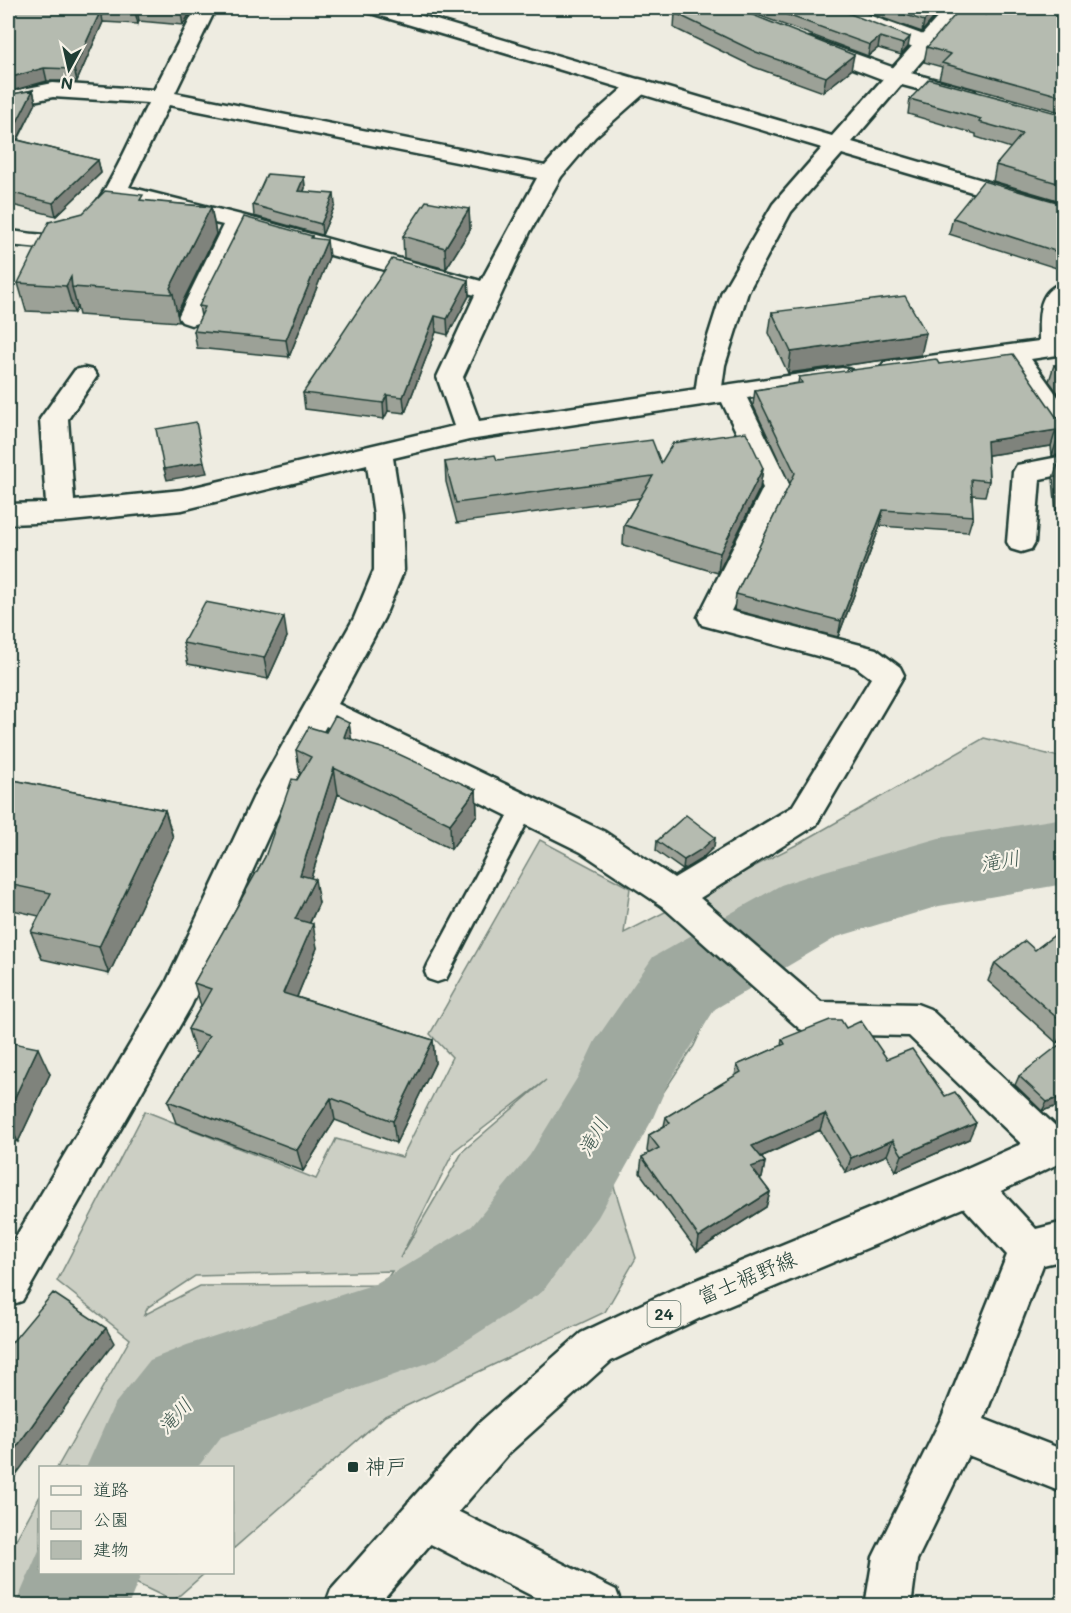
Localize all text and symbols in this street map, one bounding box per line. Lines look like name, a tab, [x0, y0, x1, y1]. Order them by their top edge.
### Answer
north arrow	[39, 39, 99, 99]
text: N	[59, 73, 74, 96]
water label: 滝川	[978, 844, 1022, 876]
water label: 滝川	[571, 1113, 613, 1160]
street label: 富士裾野線	[693, 1244, 800, 1310]
road number: 24	[648, 1301, 680, 1327]
water label: 滝川	[151, 1392, 197, 1439]
place label: 神戸	[365, 1452, 407, 1479]
marker: 神戸	[346, 1460, 360, 1474]
legend	[39, 1466, 234, 1574]
text: 道路	[93, 1477, 129, 1501]
text: 公園	[93, 1507, 129, 1531]
text: 建物	[93, 1537, 129, 1561]

